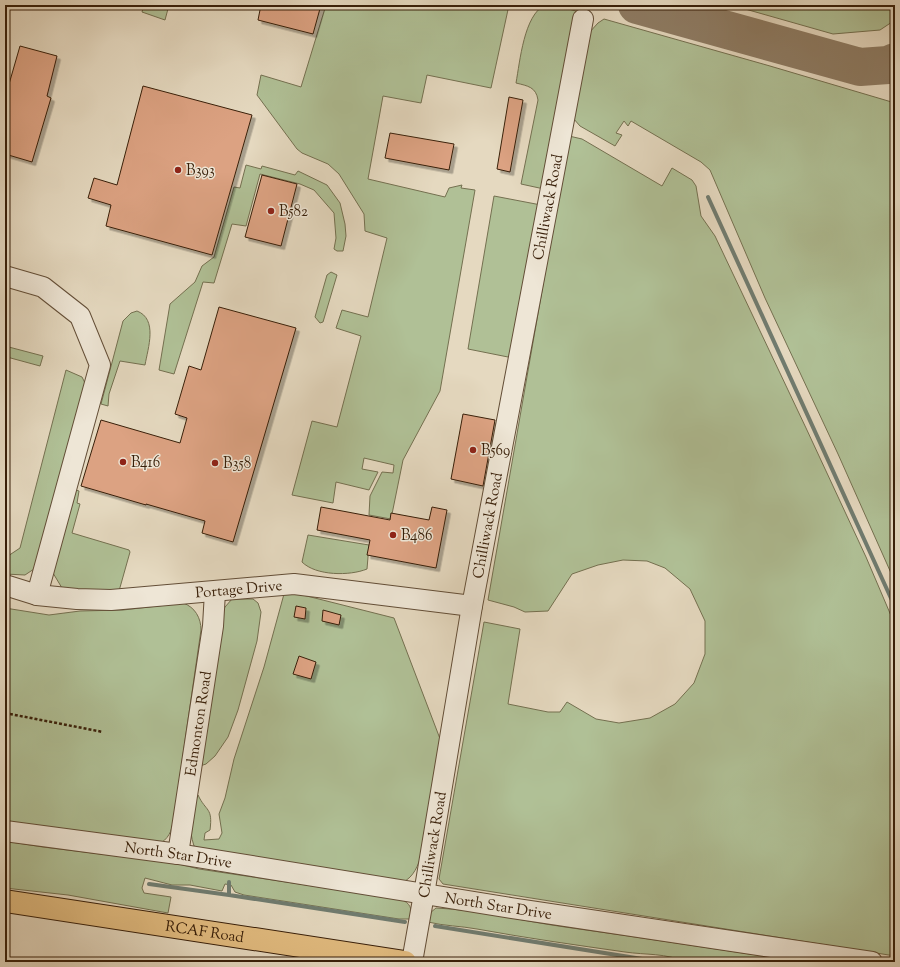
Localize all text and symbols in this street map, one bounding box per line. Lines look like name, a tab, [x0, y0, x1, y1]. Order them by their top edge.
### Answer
street label: Chilliwack Road	[529, 152, 569, 262]
place label: B393	[186, 161, 215, 182]
marker: B393	[173, 165, 183, 175]
place label: B582	[279, 202, 308, 223]
marker: B582	[266, 206, 276, 216]
place label: B569	[481, 441, 510, 462]
marker: B569	[468, 445, 478, 455]
place label: B416	[131, 453, 160, 474]
place label: B358	[223, 454, 251, 475]
marker: B416	[118, 457, 128, 467]
marker: B358	[210, 458, 220, 468]
street label: Chilliwack Road	[468, 470, 509, 581]
place label: B486	[401, 526, 433, 547]
marker: B486	[388, 530, 398, 540]
street label: Portage Drive	[195, 576, 283, 605]
street label: Edmonton Road	[181, 669, 218, 778]
street label: Chilliwack Road	[414, 790, 453, 900]
street label: North Star Drive	[123, 838, 234, 875]
street label: North Star Drive	[443, 888, 553, 926]
street label: RCAF Road	[164, 917, 246, 949]

